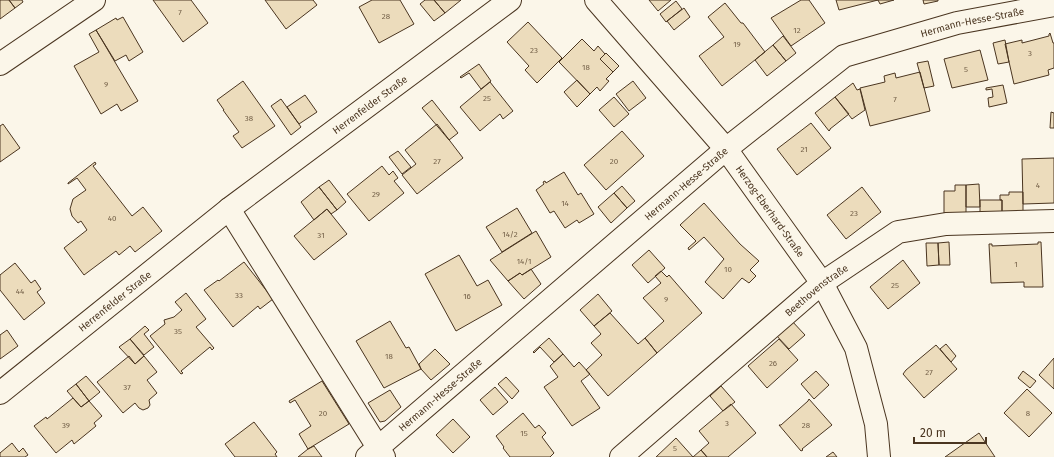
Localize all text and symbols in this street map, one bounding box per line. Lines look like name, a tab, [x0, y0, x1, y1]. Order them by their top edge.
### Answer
street label: Hermann-Hesse-Straße	[919, 6, 1025, 40]
house number: 7	[178, 8, 182, 17]
house number: 28	[382, 12, 391, 21]
house number: 12	[793, 26, 801, 35]
house number: 19	[733, 40, 741, 49]
house number: 23	[530, 46, 538, 55]
house number: 3	[1028, 49, 1032, 58]
house number: 18	[582, 63, 591, 72]
house number: 5	[964, 65, 968, 74]
street label: Herrenfelder Straße	[331, 74, 410, 137]
house number: 9	[104, 80, 108, 89]
house number: 25	[483, 94, 491, 103]
house number: 7	[893, 95, 897, 104]
house number: 38	[245, 114, 254, 123]
street label: Hermann-Hesse-Straße	[642, 145, 731, 223]
house number: 21	[800, 145, 808, 154]
house number: 27	[433, 157, 441, 166]
house number: 20	[610, 157, 619, 166]
street label: Herzog-Eberhard-Straße	[733, 163, 806, 260]
house number: 4	[1036, 181, 1041, 190]
house number: 29	[372, 190, 380, 199]
house number: 14	[561, 199, 570, 208]
house number: 23	[850, 209, 858, 218]
house number: 40	[108, 214, 117, 223]
house number: 14/2	[502, 230, 518, 239]
house number: 31	[317, 231, 325, 240]
house number: 14/1	[517, 257, 531, 266]
house number: 1	[1014, 260, 1018, 269]
street label: Beethovenstraße	[783, 262, 851, 319]
house number: 10	[724, 265, 732, 274]
street label: Herrenfelder Straße	[76, 269, 154, 335]
house number: 25	[891, 281, 899, 290]
house number: 44	[16, 287, 25, 296]
house number: 33	[235, 291, 243, 300]
house number: 16	[463, 292, 471, 301]
house number: 9	[664, 295, 668, 304]
house number: 35	[174, 327, 182, 336]
house number: 18	[385, 352, 394, 361]
street label: Hermann-Hesse-Straße	[396, 356, 485, 434]
house number: 26	[769, 359, 777, 368]
house number: 27	[925, 368, 933, 377]
house number: 37	[123, 383, 131, 392]
house number: 20	[319, 409, 328, 418]
house number: 8	[1026, 409, 1031, 418]
house number: 3	[725, 419, 729, 428]
scale bar	[914, 419, 986, 445]
house number: 39	[62, 421, 70, 430]
house number: 28	[802, 421, 811, 430]
text: 20 m	[920, 426, 946, 440]
house number: 15	[520, 429, 528, 438]
house number: 5	[673, 444, 677, 453]

